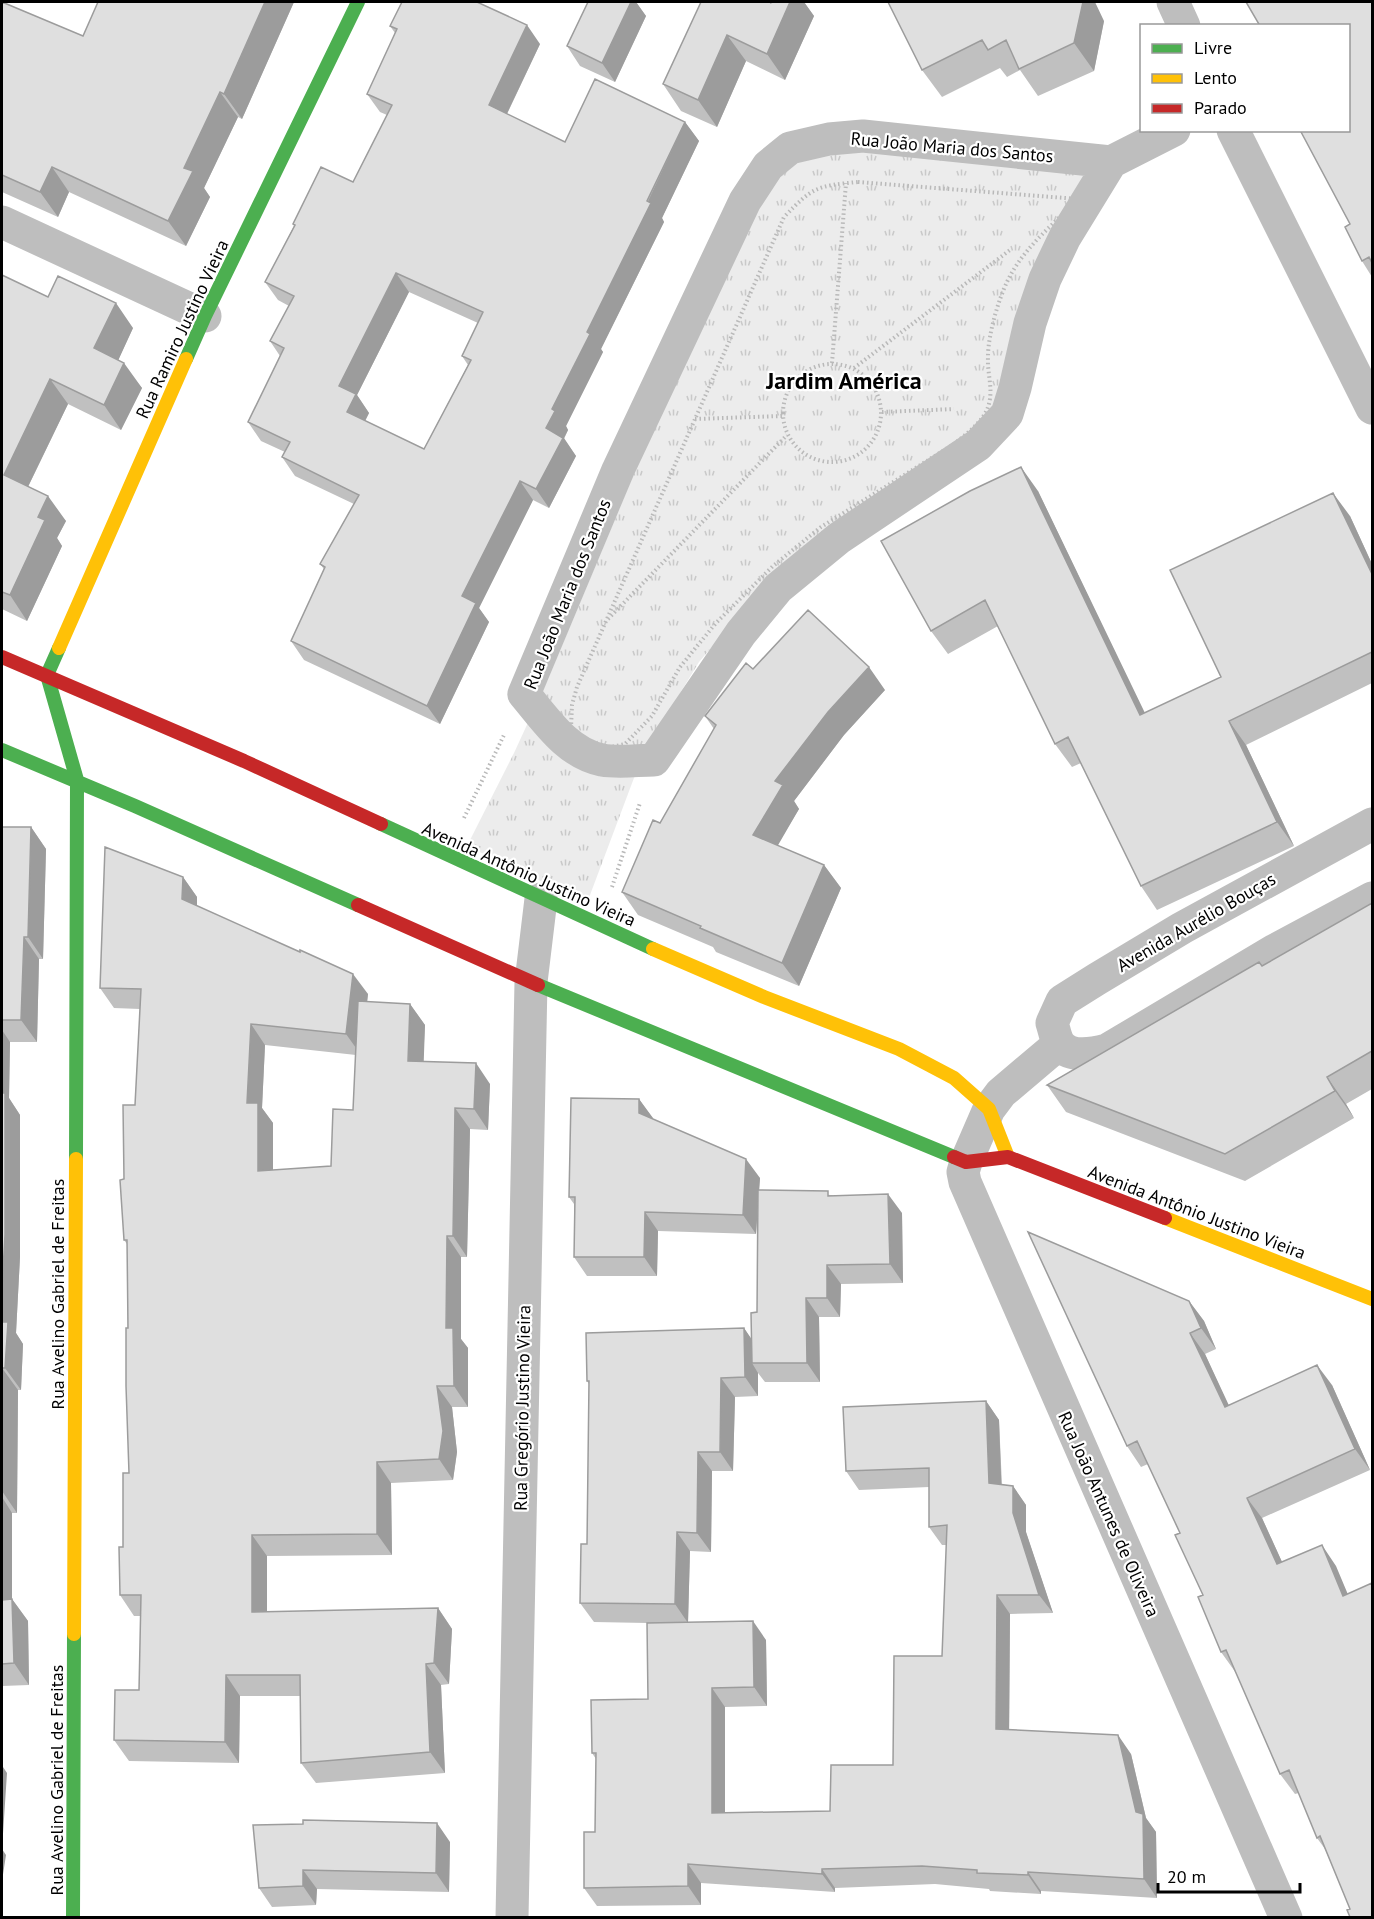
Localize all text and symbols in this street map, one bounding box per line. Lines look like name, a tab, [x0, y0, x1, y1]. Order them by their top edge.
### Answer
legend	[1140, 24, 1350, 132]
text: Livre	[1194, 36, 1232, 59]
text: Lento	[1194, 66, 1237, 89]
text: Parado	[1194, 96, 1247, 119]
street label: Rua João Maria dos Santos	[850, 127, 1054, 167]
street label: Rua Ramiro Justino Vieira	[130, 236, 234, 422]
district label: Jardim América	[765, 365, 922, 396]
street label: Rua João Maria dos Santos	[518, 495, 616, 693]
street label: Avenida Antônio Justino Vieira	[419, 816, 639, 932]
street label: Avenida Aurélio Bouças	[1112, 867, 1280, 977]
street label: Avenida Antônio Justino Vieira	[1085, 1160, 1309, 1264]
street label: Rua Avelino Gabriel de Freitas	[46, 1179, 69, 1409]
street label: Rua Gregório Justino Vieira	[509, 1305, 535, 1511]
street label: Rua João Antunes de Oliveira	[1053, 1408, 1165, 1620]
street label: Rua Avelino Gabriel de Freitas	[45, 1665, 68, 1895]
scale bar	[1158, 1856, 1300, 1894]
text: 20 m	[1167, 1865, 1206, 1888]

